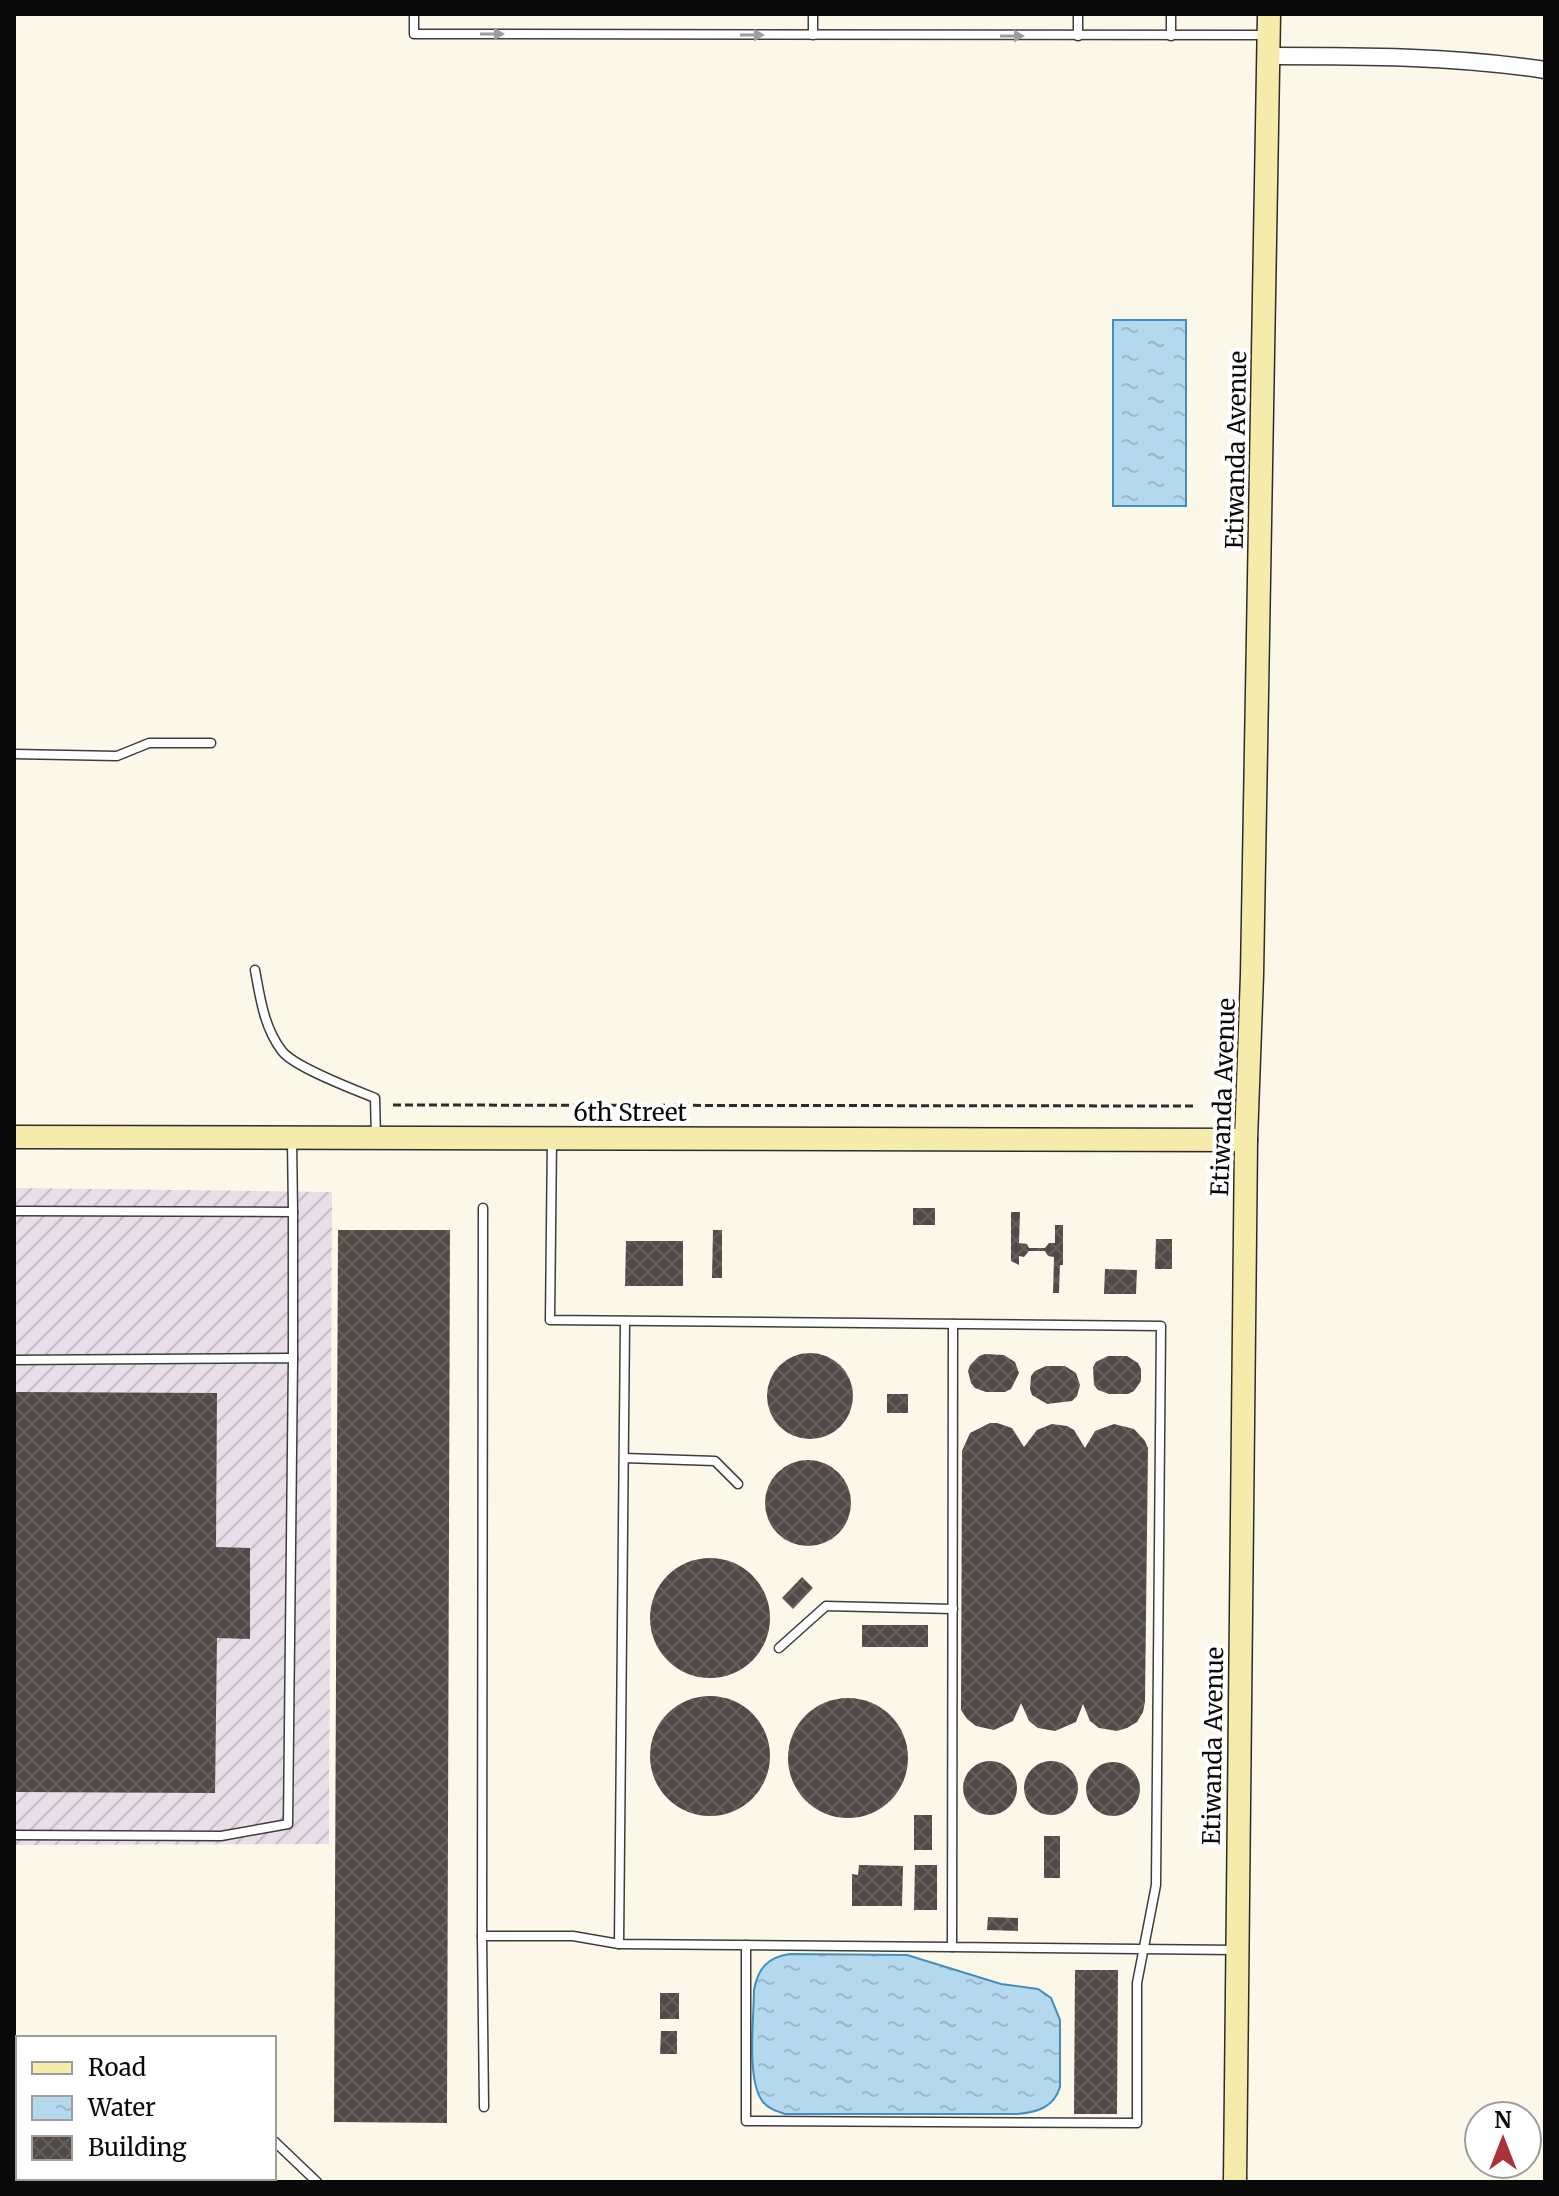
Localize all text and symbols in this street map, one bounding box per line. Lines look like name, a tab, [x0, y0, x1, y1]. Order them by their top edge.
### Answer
one-way arrow	[480, 28, 505, 40]
one-way arrow	[740, 29, 765, 41]
one-way arrow	[1000, 30, 1025, 42]
street label: Etiwanda Avenue	[1219, 351, 1253, 549]
street label: Etiwanda Avenue	[1204, 997, 1242, 1197]
street label: 6th Street	[573, 1097, 687, 1128]
street label: Etiwanda Avenue	[1196, 1647, 1230, 1845]
legend	[16, 2036, 276, 2180]
text: Road	[88, 2052, 146, 2083]
text: Water	[87, 2092, 156, 2123]
north arrow	[1463, 2100, 1543, 2180]
text: N	[1494, 2106, 1512, 2134]
text: Building	[88, 2132, 187, 2163]

